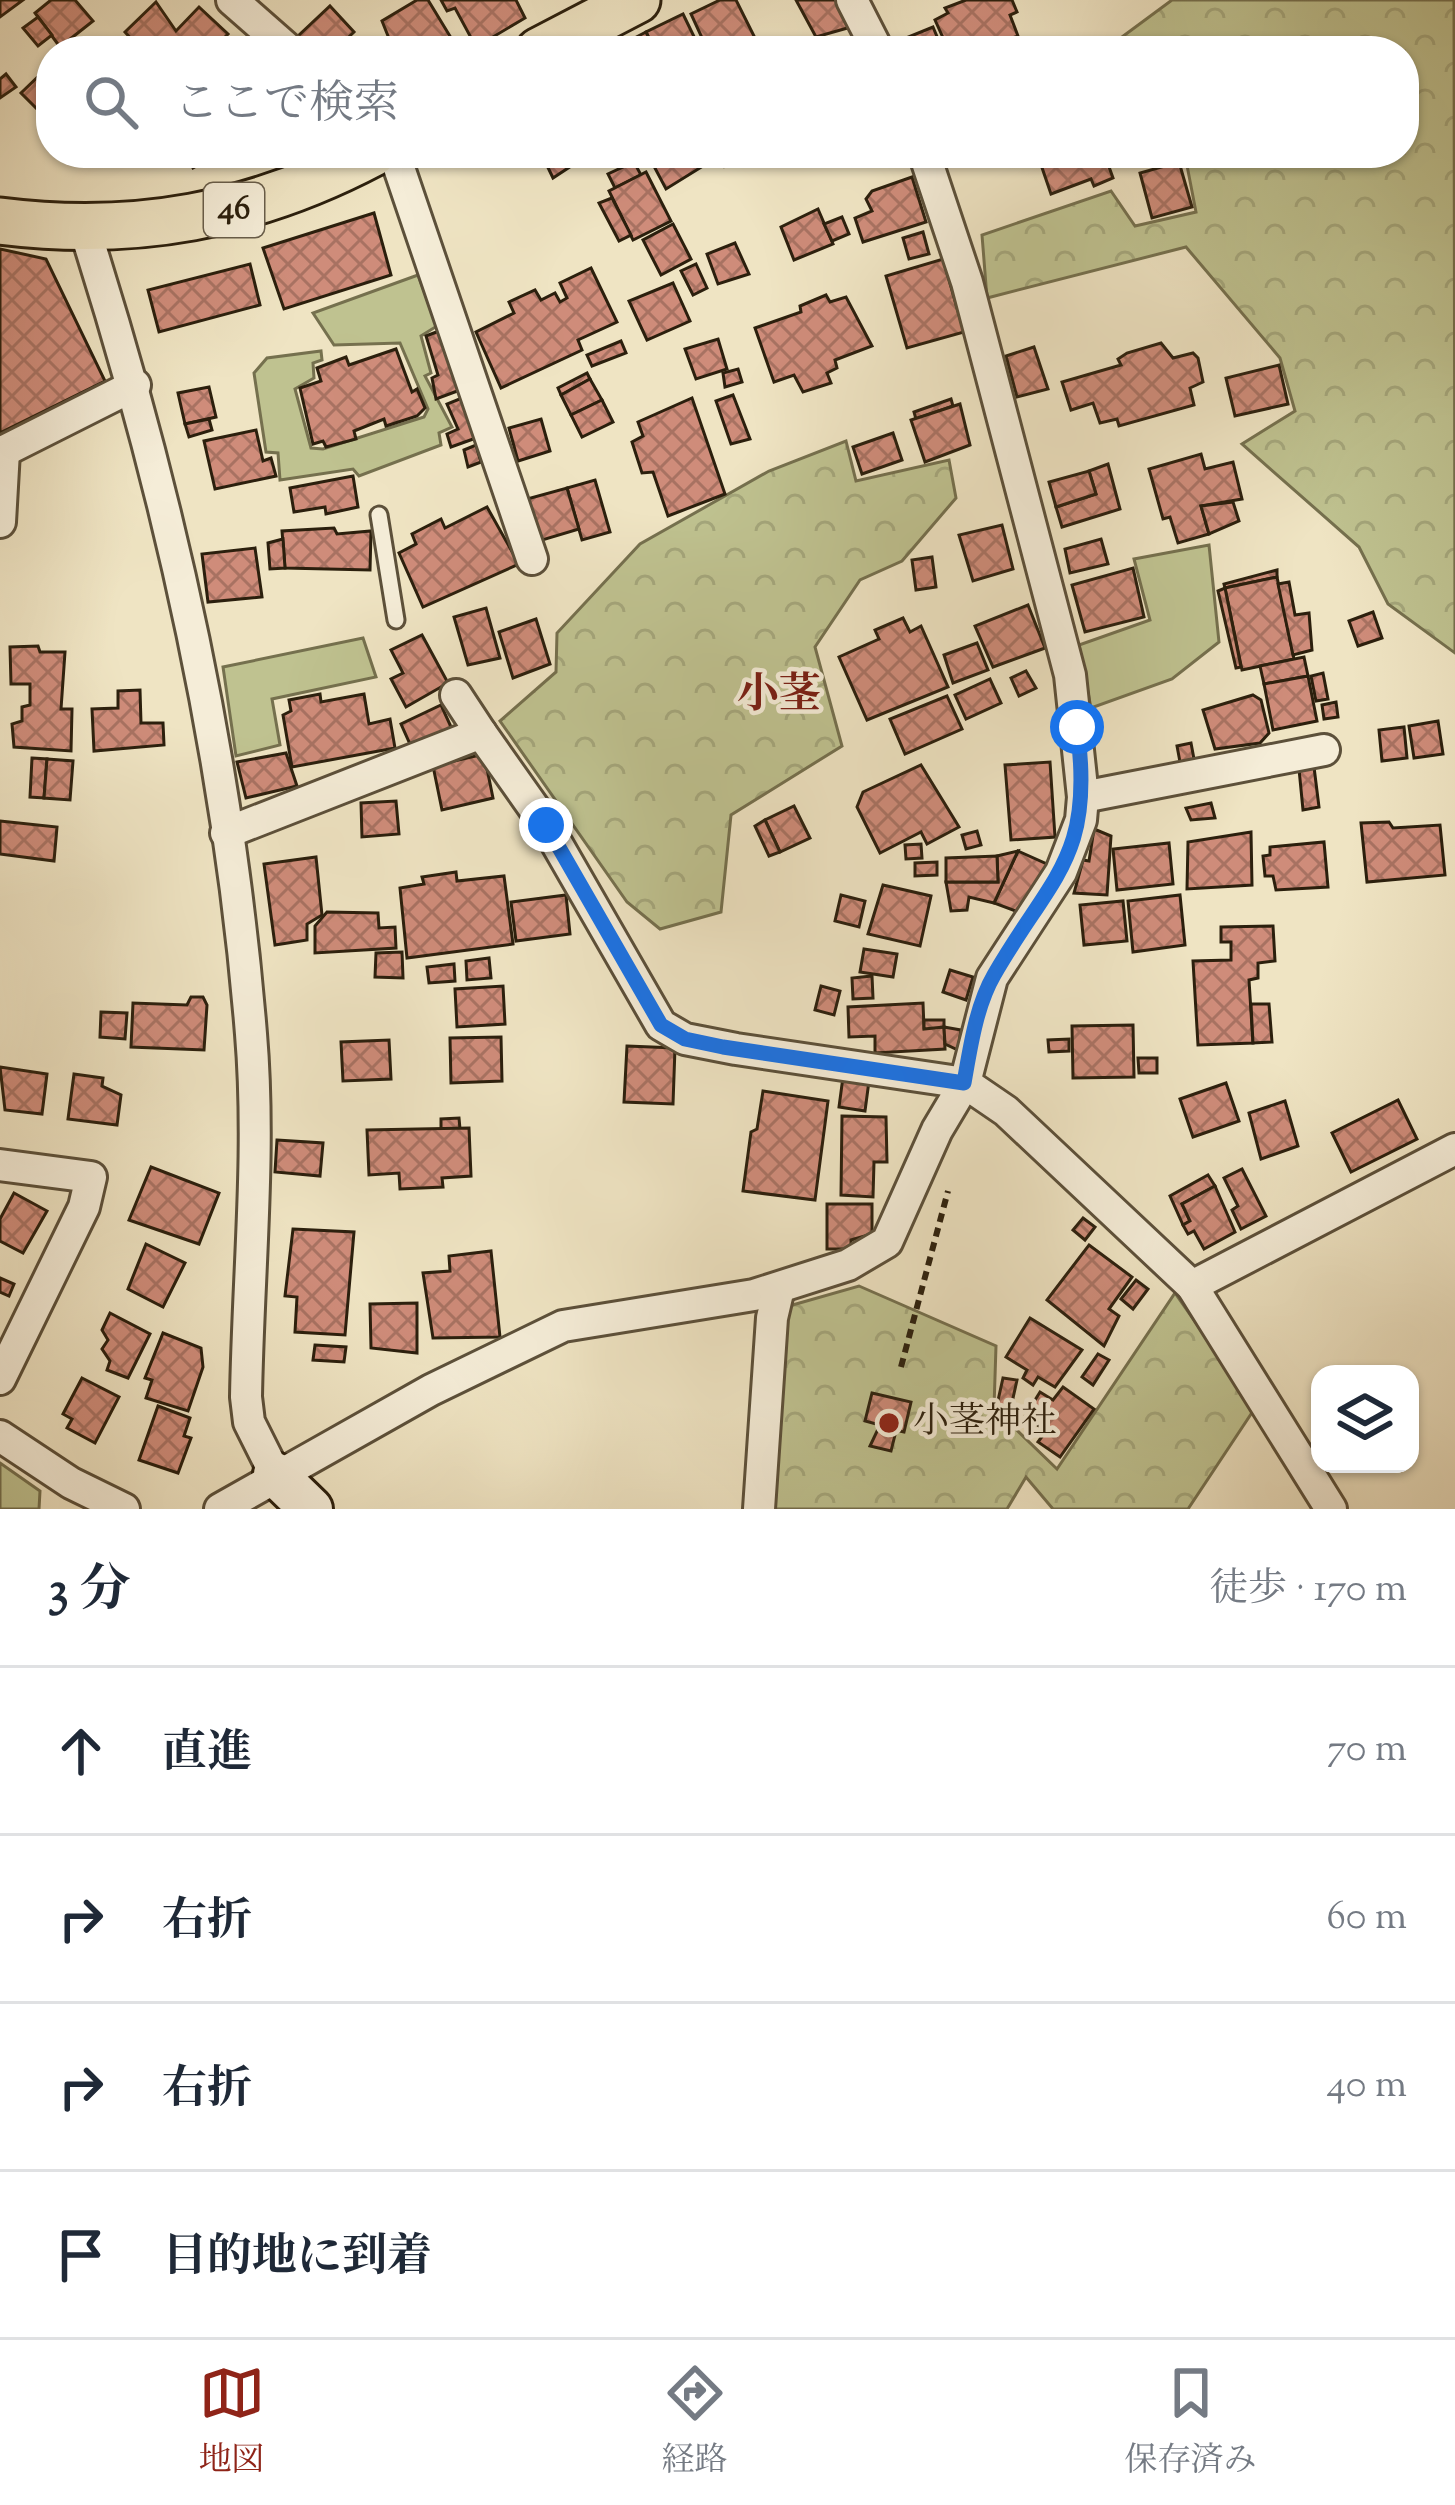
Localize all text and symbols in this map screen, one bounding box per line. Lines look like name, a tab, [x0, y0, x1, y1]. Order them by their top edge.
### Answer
search box	[36, 36, 1419, 168]
icon: search	[78, 69, 144, 135]
text: ここで検索	[174, 74, 399, 139]
road number: 46	[204, 183, 264, 237]
district label: 小茎	[737, 667, 821, 727]
route start	[1050, 700, 1104, 754]
route end	[519, 798, 573, 852]
map controls	[1311, 1365, 1419, 1473]
button: layers	[1311, 1365, 1419, 1473]
place label: 小茎神社	[913, 1397, 1057, 1449]
marker: 小茎神社	[876, 1410, 902, 1436]
text: 3 分	[48, 1556, 130, 1629]
text: 徒歩 · 170 m	[1209, 1563, 1407, 1619]
icon: ahead	[48, 1718, 114, 1784]
text: 直進	[162, 1723, 252, 1788]
text: 70 m	[1327, 1723, 1407, 1779]
icon: right	[48, 1886, 114, 1952]
text: 右折	[162, 1891, 252, 1956]
text: 60 m	[1326, 1891, 1407, 1947]
icon: right	[48, 2054, 114, 2120]
text: 右折	[162, 2059, 252, 2124]
text: 40 m	[1327, 2059, 1407, 2115]
icon: arrive	[48, 2222, 114, 2288]
text: 目的地に到着	[162, 2227, 432, 2292]
tab: 地図	[199, 2360, 265, 2486]
tab: 経路	[662, 2360, 728, 2486]
tab: 保存済み	[1125, 2360, 1257, 2486]

